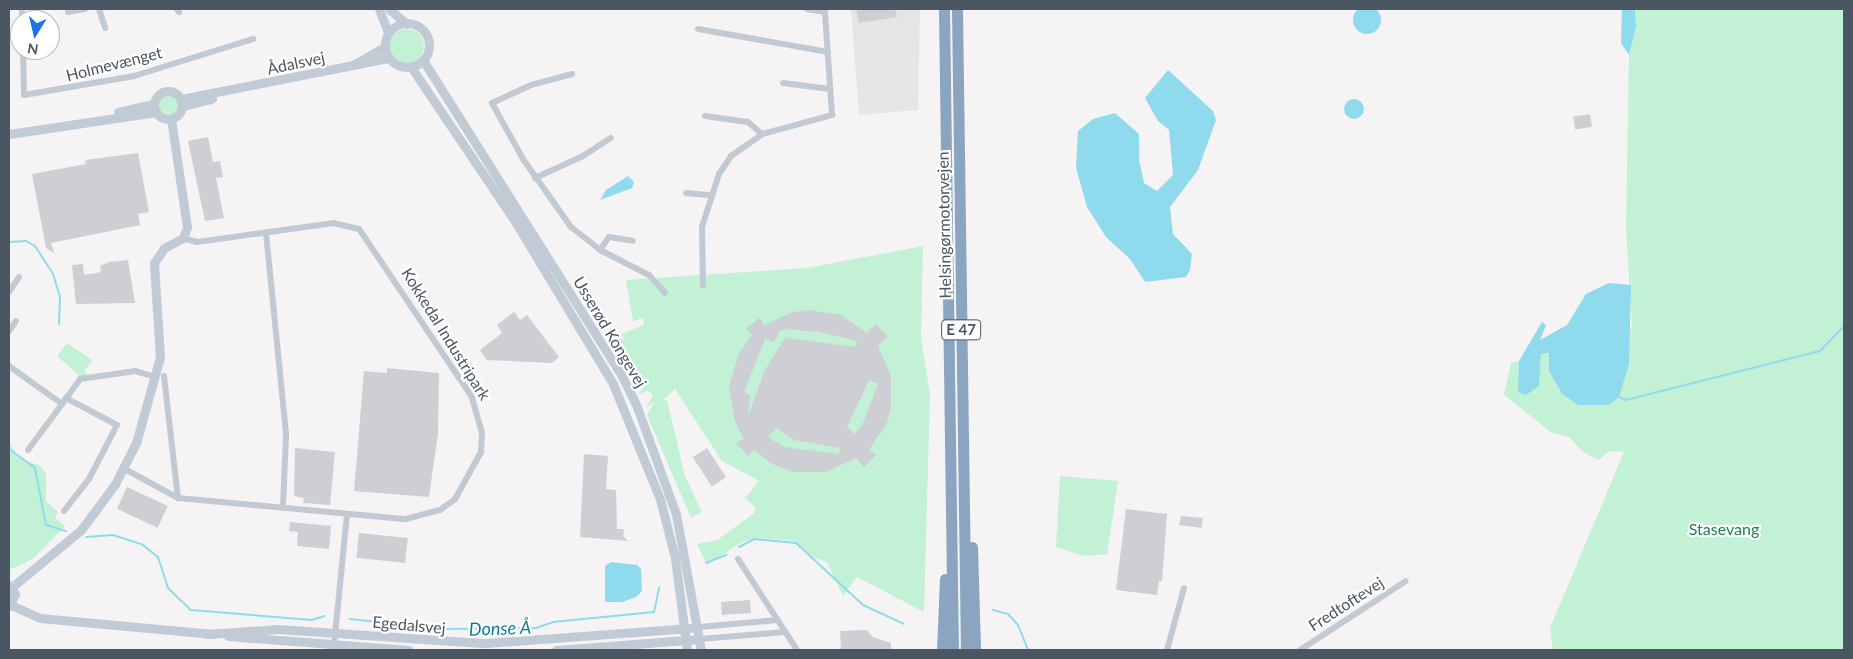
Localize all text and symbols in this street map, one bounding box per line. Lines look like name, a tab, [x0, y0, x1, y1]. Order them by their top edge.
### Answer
north arrow	[10, 10, 60, 60]
text: N	[26, 40, 39, 59]
street label: Holmevænget	[64, 43, 164, 85]
street label: Ådalsvej	[265, 48, 327, 78]
street label: Helsingørmotorvejen	[933, 151, 955, 299]
street label: Kokkedal Industripark	[397, 264, 495, 404]
street label: Usserød Kongevej	[569, 273, 651, 391]
road number: E 47	[941, 318, 981, 342]
park label: Stasevang	[1689, 519, 1759, 539]
street label: Fredtoftevej	[1305, 573, 1387, 635]
street label: Egedalsvej	[372, 612, 446, 638]
water label: Donse Å	[468, 616, 532, 640]

